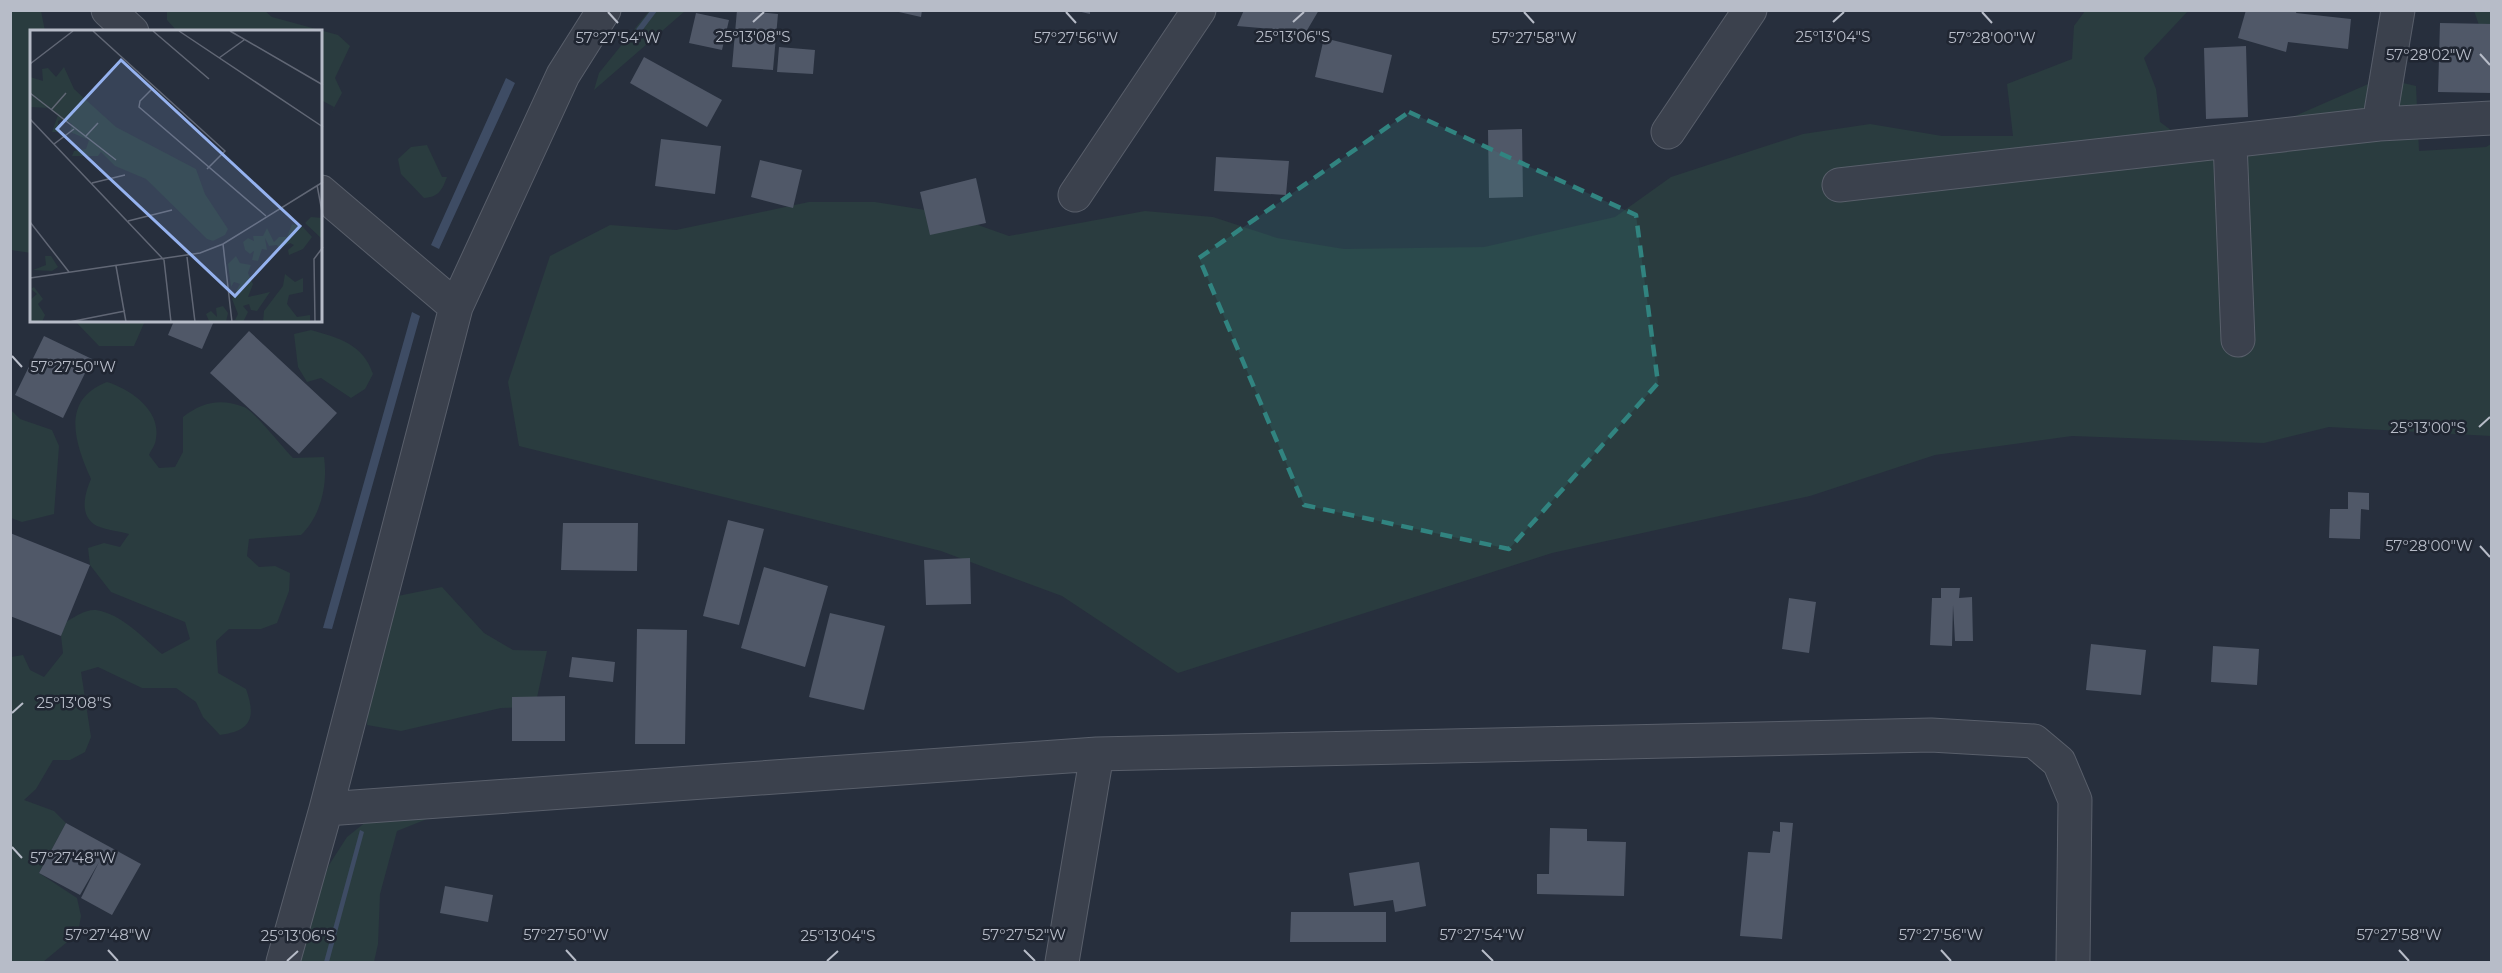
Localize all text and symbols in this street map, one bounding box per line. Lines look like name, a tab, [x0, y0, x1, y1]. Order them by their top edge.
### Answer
text: 25°13'08"S	[716, 27, 790, 46]
text: 25°13'06"S	[1256, 27, 1330, 46]
text: 25°13'04"S	[1796, 27, 1870, 46]
text: 57°27'54"W	[575, 28, 661, 47]
text: 57°27'56"W	[1034, 28, 1119, 47]
text: 57°27'58"W	[1491, 28, 1577, 47]
text: 57°28'00"W	[1948, 28, 2036, 47]
inset map	[30, 30, 322, 322]
text: 57°28'02"W	[2386, 45, 2472, 64]
text: 57°27'50"W	[30, 357, 116, 376]
text: 25°13'00"S	[2390, 418, 2466, 437]
text: 57°28'00"W	[2385, 536, 2473, 555]
text: 25°13'08"S	[37, 693, 111, 712]
text: 57°27'48"W	[30, 848, 116, 867]
text: 57°27'48"W	[65, 925, 151, 944]
text: 57°27'50"W	[523, 925, 609, 944]
text: 57°27'52"W	[982, 925, 1066, 944]
text: 57°27'54"W	[1439, 925, 1525, 944]
text: 57°27'56"W	[1899, 925, 1984, 944]
text: 57°27'58"W	[2356, 925, 2442, 944]
text: 25°13'06"S	[261, 926, 335, 945]
text: 25°13'04"S	[801, 926, 875, 945]

